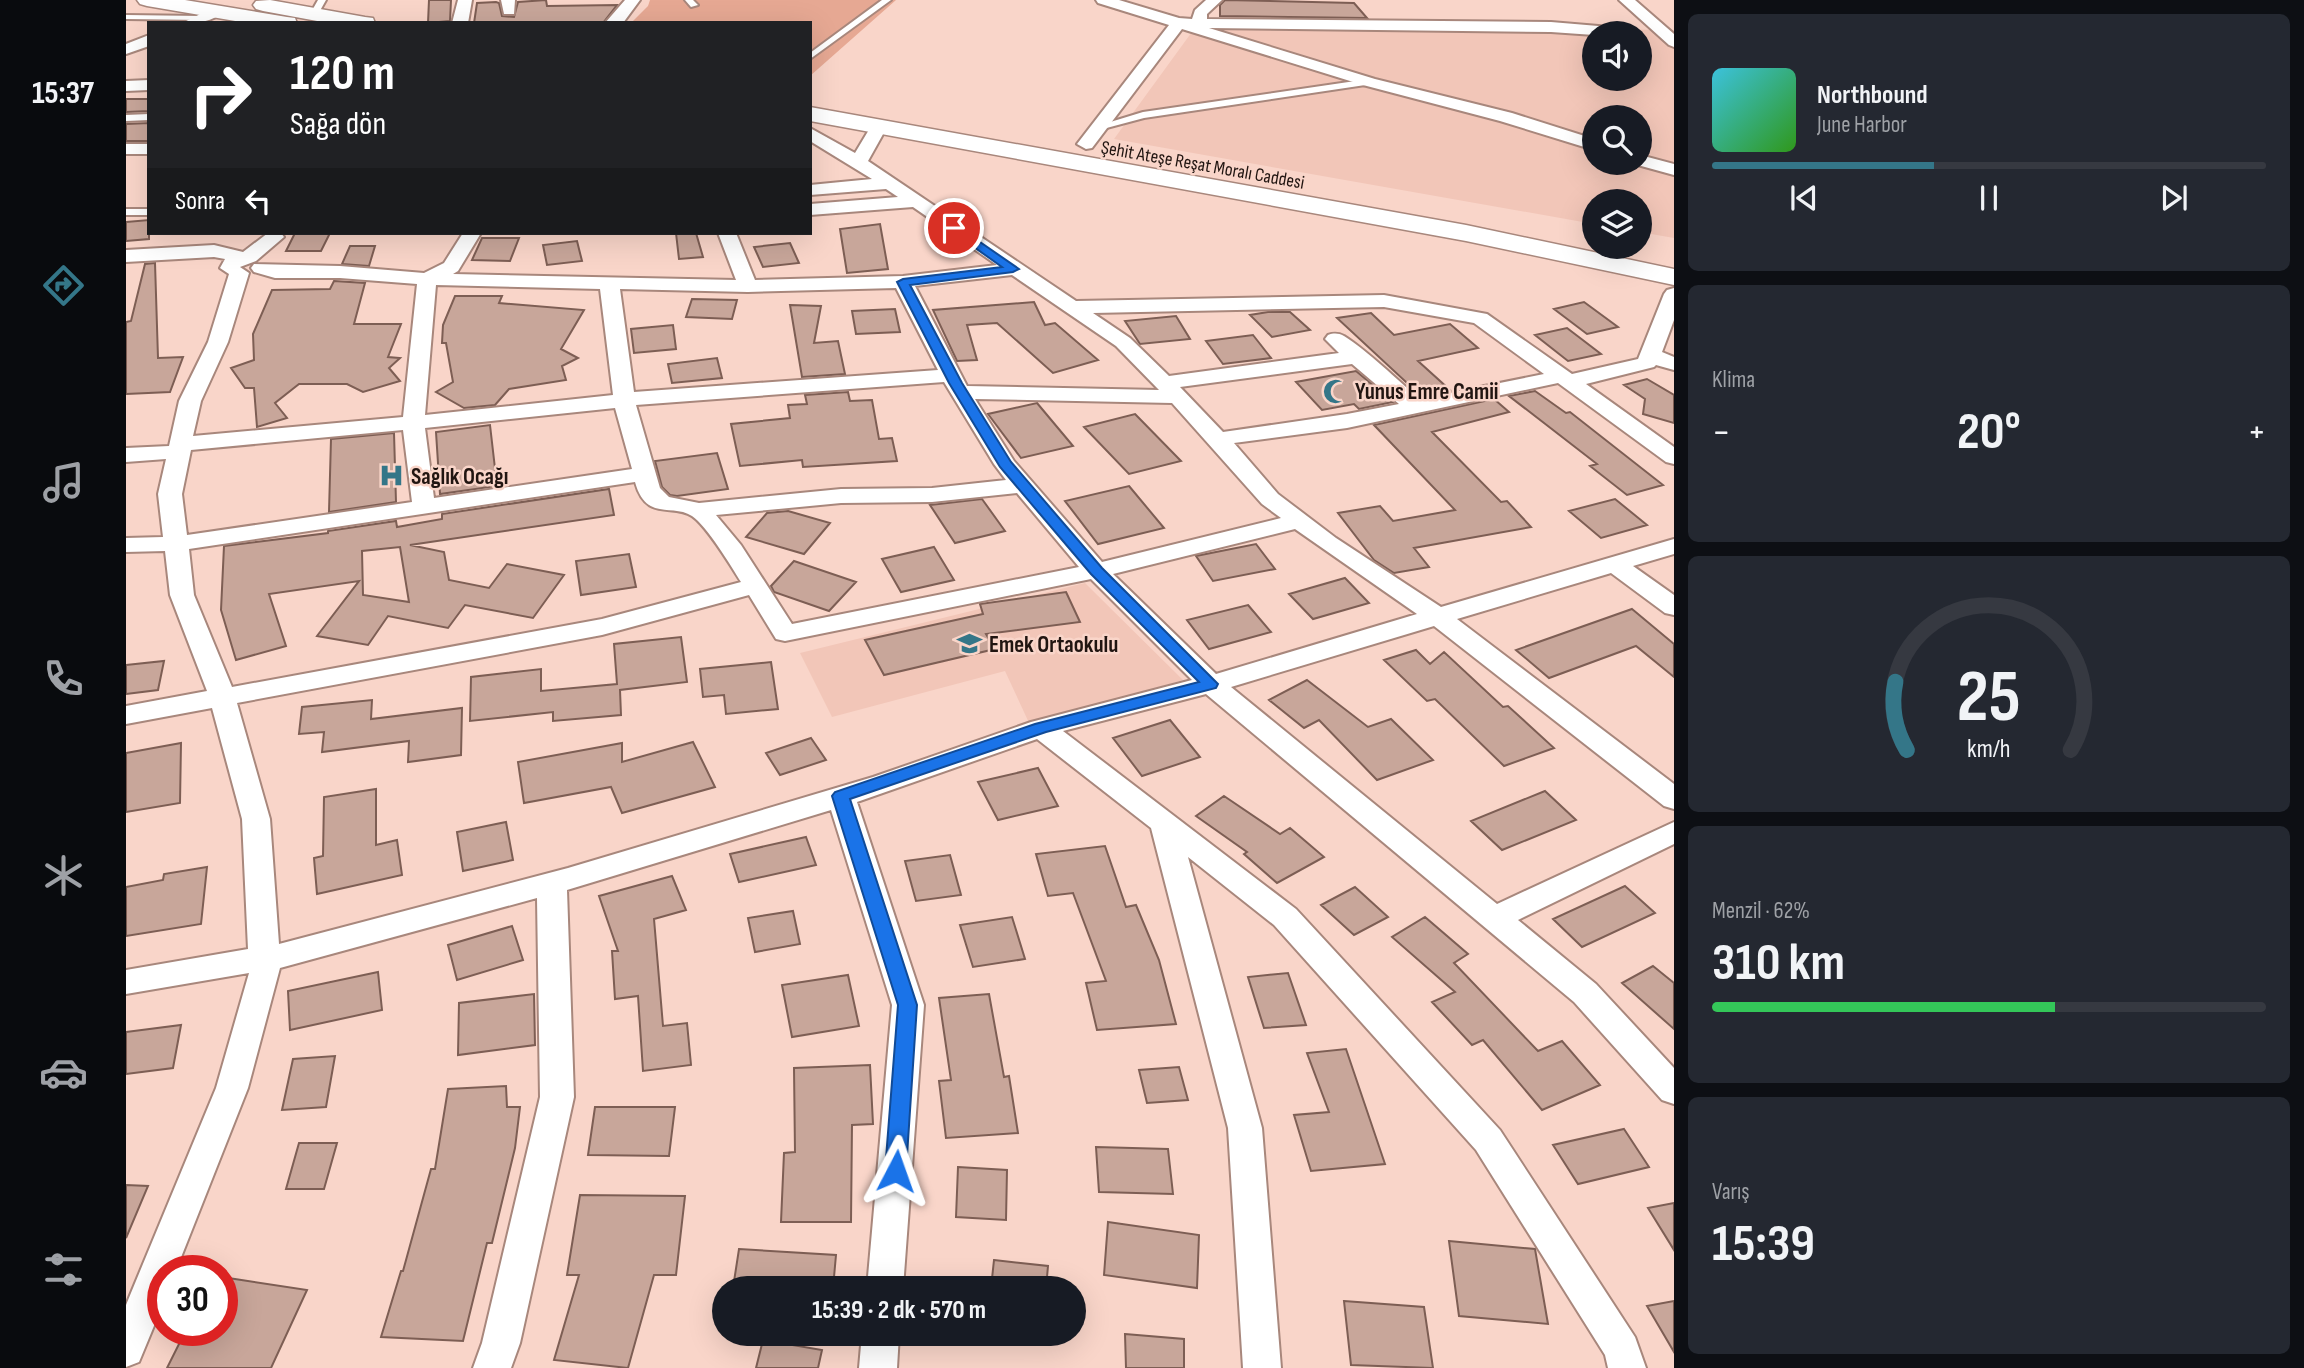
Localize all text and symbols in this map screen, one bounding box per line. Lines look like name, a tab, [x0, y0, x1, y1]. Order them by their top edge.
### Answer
map controls	[1582, 21, 1652, 259]
button: sound	[1582, 21, 1652, 91]
text: 120 m	[290, 45, 395, 104]
icon: right	[175, 49, 266, 140]
text: 15:37	[32, 74, 94, 113]
text: Northbound	[1817, 80, 1928, 111]
text: Sağa dön	[290, 105, 386, 144]
button: search	[1582, 105, 1652, 175]
text: June Harbor	[1817, 111, 1907, 139]
street label: Şehit Ateşe Reşat Moralı Caddesi	[1099, 136, 1306, 195]
icon: previous	[1785, 179, 1823, 217]
icon: pause	[1970, 179, 2008, 217]
icon: next	[2155, 179, 2193, 217]
icon: left	[239, 182, 277, 220]
text: Sonra	[175, 186, 225, 217]
button: layers	[1582, 189, 1652, 259]
pin	[924, 198, 984, 258]
icon: arrive	[935, 209, 973, 247]
icon: directions	[39, 261, 88, 310]
text: Klima	[1712, 366, 1755, 394]
mosque icon: Yunus Emre Camii	[1321, 377, 1349, 405]
place label: Yunus Emre Camii	[1355, 378, 1498, 406]
text: 20°	[1957, 401, 2021, 464]
text: −	[1712, 410, 1731, 455]
text: +	[2247, 410, 2266, 455]
icon: music	[39, 458, 88, 507]
hospital icon: Sağlık Ocağı	[377, 462, 405, 490]
place label: Sağlık Ocağı	[411, 463, 508, 491]
school or university icon: Emek Ortaokulu	[955, 630, 983, 658]
place label: Emek Ortaokulu	[989, 631, 1118, 659]
icon: phone	[39, 654, 88, 703]
text: 25	[1957, 654, 2021, 742]
text: km/h	[1967, 734, 2011, 765]
icon: climate	[39, 851, 88, 900]
text: Menzil · 62%	[1712, 897, 1810, 925]
text: 310 km	[1712, 932, 1845, 995]
icon: car	[39, 1048, 88, 1097]
position arrow	[859, 1134, 933, 1208]
text: Varış	[1712, 1178, 1750, 1206]
text: 15:39	[1712, 1213, 1815, 1276]
icon: filters	[39, 1245, 88, 1294]
speed limit sign: 30	[147, 1255, 238, 1346]
text: 15:39 · 2 dk · 570 m	[812, 1295, 986, 1326]

